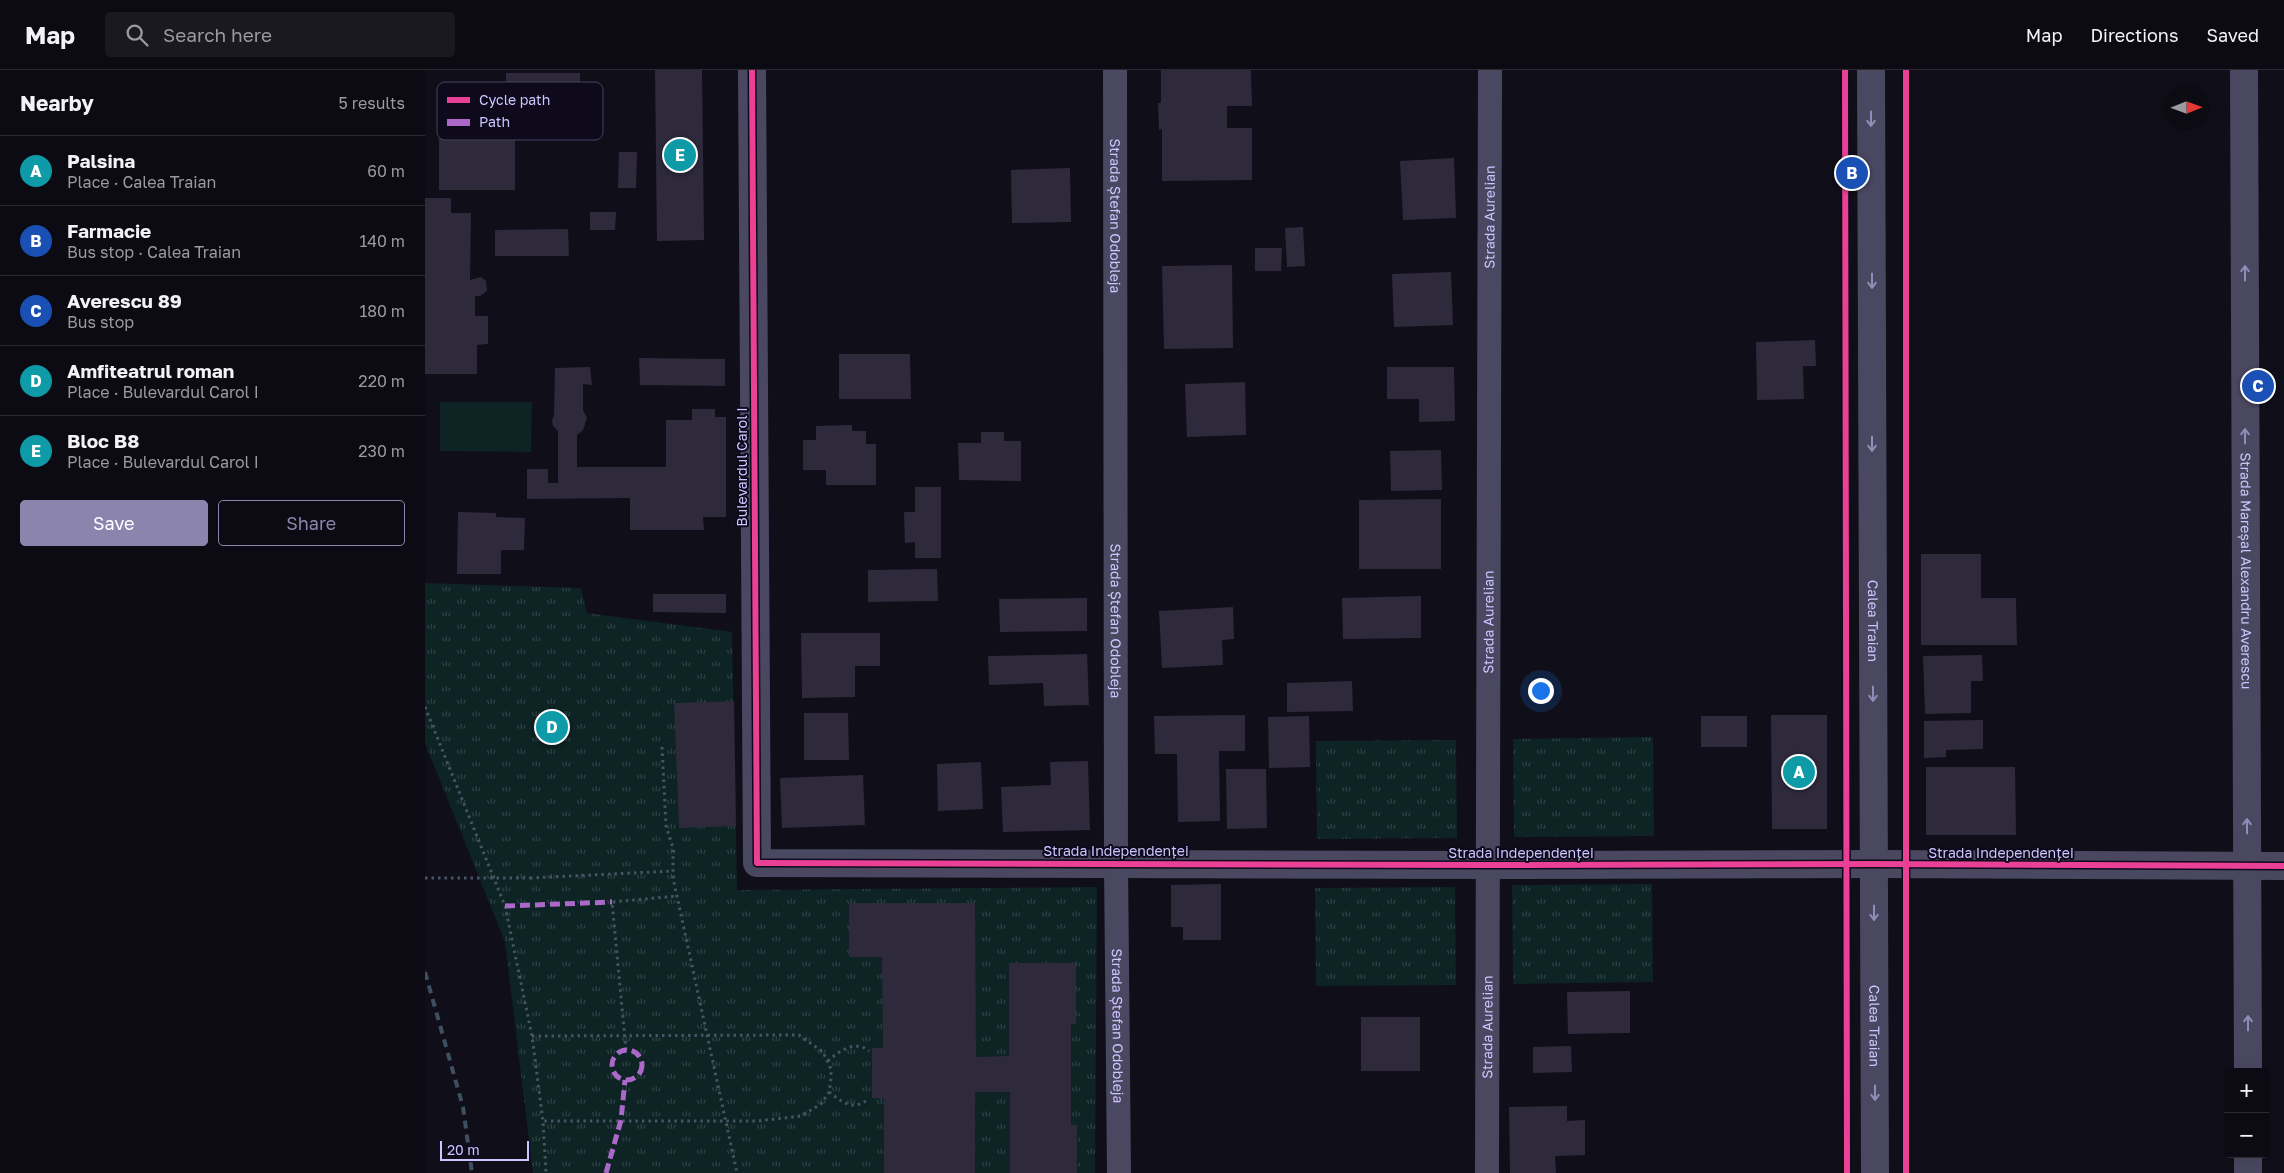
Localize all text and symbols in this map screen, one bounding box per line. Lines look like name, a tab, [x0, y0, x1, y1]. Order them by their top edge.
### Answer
search box	[105, 12, 455, 57]
text: Map	[25, 20, 75, 49]
icon: search	[123, 21, 151, 49]
text: Search here	[163, 23, 272, 46]
text: Map	[2026, 24, 2062, 46]
text: Directions	[2090, 24, 2178, 46]
text: Saved	[2206, 24, 2259, 46]
legend	[437, 82, 603, 140]
north arrow	[2164, 85, 2209, 130]
text: Nearby	[20, 90, 94, 116]
text: Cycle path	[479, 91, 550, 108]
text: 5 results	[339, 93, 405, 113]
one-way arrow	[1866, 110, 1876, 126]
text: Path	[479, 113, 510, 130]
pin: E	[664, 136, 696, 174]
street label: Strada Ștefan Odobleja	[1107, 139, 1124, 293]
text: Palsina	[67, 149, 135, 172]
pin: B	[1836, 154, 1868, 192]
text: A	[30, 161, 42, 181]
text: 60 m	[367, 161, 405, 181]
street label: Strada Aurelian	[1480, 165, 1498, 269]
text: Place · Calea Traian	[67, 172, 216, 192]
text: Farmacie	[67, 219, 151, 242]
text: B	[30, 231, 42, 251]
text: 140 m	[359, 231, 405, 251]
text: Bus stop · Calea Traian	[67, 242, 241, 262]
one-way arrow	[2240, 265, 2250, 282]
one-way arrow	[1867, 272, 1877, 289]
text: Averescu 89	[67, 289, 182, 312]
text: C	[30, 301, 42, 321]
text: 180 m	[359, 301, 405, 321]
text: Bus stop	[67, 312, 134, 332]
text: Amfiteatrul roman	[67, 359, 234, 382]
pin: C	[2242, 367, 2274, 405]
text: D	[30, 371, 42, 391]
text: 220 m	[358, 371, 405, 391]
text: Place · Bulevardul Carol I	[67, 382, 259, 402]
street label: Bulevardul Carol I	[733, 407, 750, 527]
one-way arrow	[2240, 428, 2250, 444]
text: Bloc B8	[67, 429, 139, 452]
one-way arrow	[1867, 435, 1877, 451]
text: E	[31, 441, 41, 461]
text: 230 m	[358, 441, 405, 461]
text: Place · Bulevardul Carol I	[67, 452, 259, 472]
street label: Strada Mareșal Alexandru Averescu	[2238, 452, 2255, 690]
button: Save	[20, 500, 208, 546]
button: Share	[218, 500, 405, 546]
street label: Strada Ștefan Odobleja	[1108, 544, 1125, 698]
street label: Strada Aurelian	[1479, 570, 1497, 674]
street label: Calea Traian	[1865, 580, 1882, 662]
your location	[1528, 678, 1554, 704]
one-way arrow	[1868, 685, 1878, 701]
pin: D	[536, 708, 568, 746]
pin: A	[1783, 753, 1815, 791]
one-way arrow	[2242, 818, 2252, 834]
street label: Strada Independenței	[1043, 842, 1189, 859]
street label: Strada Independenței	[1448, 844, 1594, 861]
street label: Strada Independenței	[1928, 844, 2074, 861]
one-way arrow	[1869, 904, 1879, 920]
street label: Strada Ștefan Odobleja	[1109, 948, 1127, 1104]
street label: Strada Aurelian	[1478, 975, 1496, 1079]
street label: Calea Traian	[1866, 985, 1884, 1067]
one-way arrow	[2243, 1015, 2253, 1032]
map controls	[2224, 1068, 2269, 1158]
button: +	[2224, 1068, 2269, 1113]
one-way arrow	[1870, 1084, 1880, 1100]
button: −	[2224, 1113, 2269, 1158]
scale bar	[440, 1138, 529, 1161]
text: 20 m	[447, 1141, 480, 1158]

